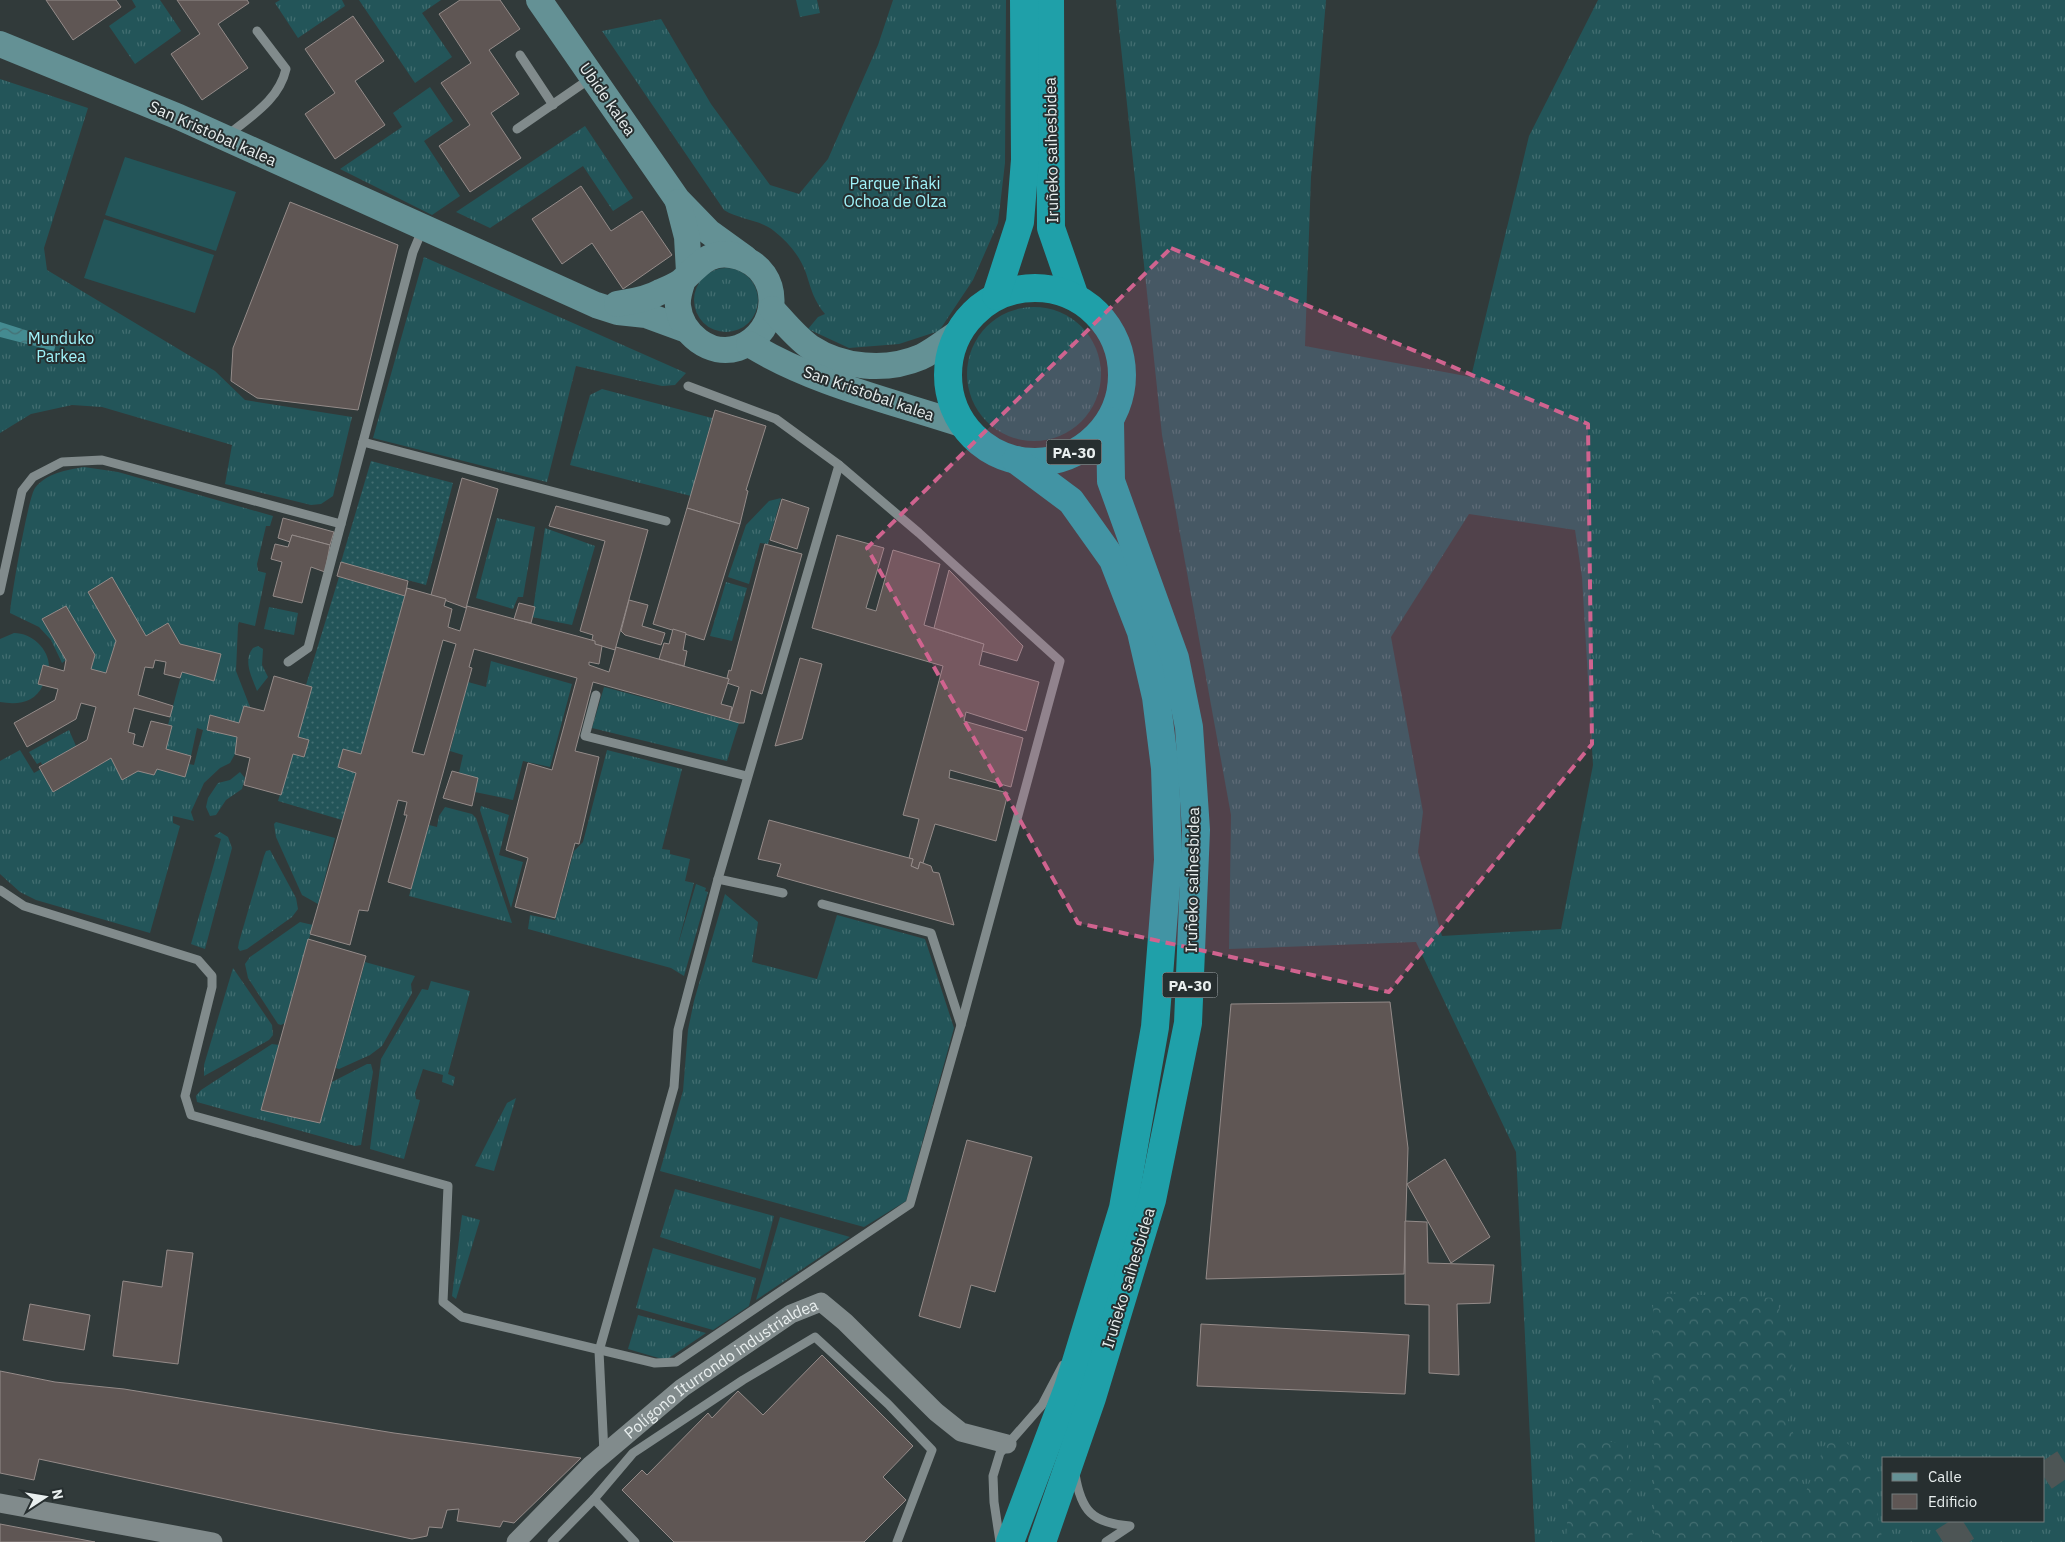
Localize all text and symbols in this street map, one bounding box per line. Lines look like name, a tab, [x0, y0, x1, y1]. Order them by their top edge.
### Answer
street label: Ubide kalea	[576, 59, 641, 140]
street label: Iruñeko saihesbidea	[1040, 76, 1062, 223]
street label: San Kristobal kalea	[146, 96, 280, 170]
park label: Parque Iñaki Ochoa de Olza	[843, 173, 947, 211]
park label: Munduko Parkea	[28, 328, 94, 366]
street label: San Kristobal kalea	[801, 361, 938, 425]
road number: PA-30	[1046, 440, 1102, 464]
street label: Iruñeko saihesbidea	[1181, 806, 1203, 953]
road number: PA-30	[1162, 972, 1218, 998]
street label: Iruñeko saihesbidea	[1097, 1205, 1159, 1351]
street label: Polígono Iturrondo industrialdea	[620, 1294, 821, 1443]
legend	[1882, 1457, 2045, 1522]
text: Calle	[1928, 1467, 1962, 1486]
north arrow	[20, 1472, 70, 1522]
text: N	[48, 1487, 68, 1501]
text: Edificio	[1928, 1492, 1977, 1511]

